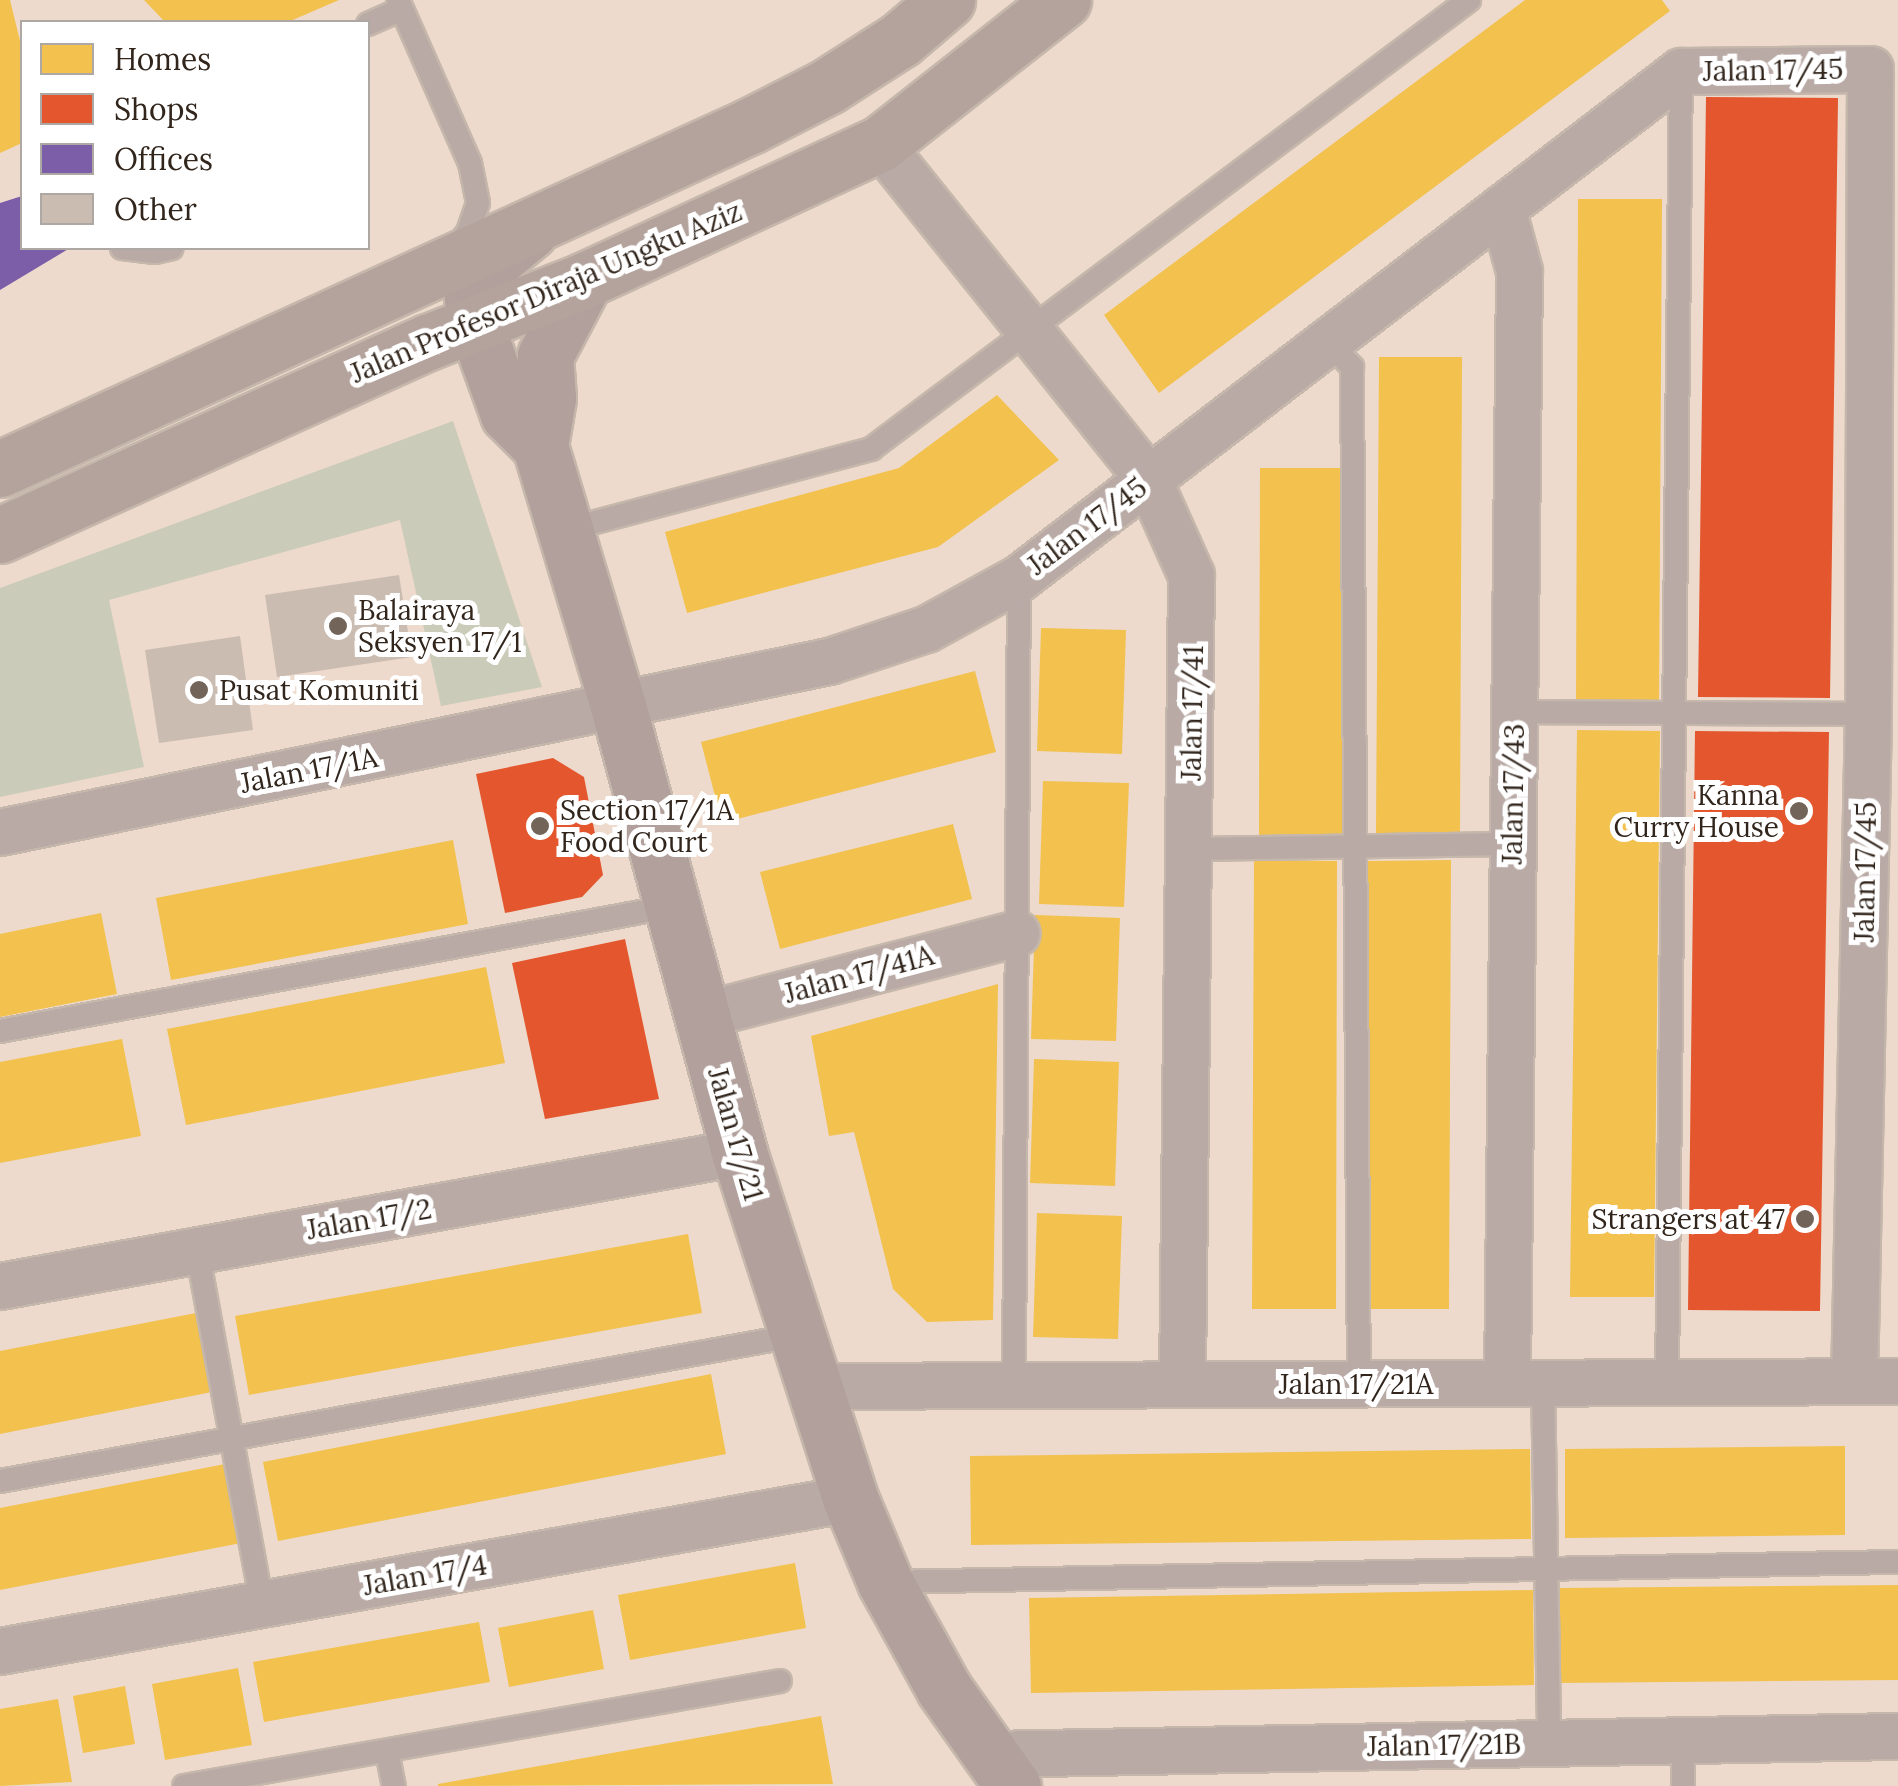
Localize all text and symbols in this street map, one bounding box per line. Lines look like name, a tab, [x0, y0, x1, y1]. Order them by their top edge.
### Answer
legend	[20, 20, 370, 250]
text: Homes	[114, 40, 211, 78]
street label: Jalan 17/45	[1702, 52, 1844, 88]
text: Shops	[114, 90, 198, 128]
text: Offices	[114, 140, 213, 178]
text: Other	[114, 190, 197, 228]
street label: Jalan Profesor Diraja Ungku Aziz	[345, 194, 747, 390]
street label: Jalan 17/45	[1021, 470, 1153, 582]
place label: Balairaya Seksyen 17/1	[358, 593, 522, 659]
marker: Balairaya Seksyen 17/1	[327, 615, 349, 637]
street label: Jalan 17/41	[1174, 645, 1210, 781]
place label: Pusat Komuniti	[219, 673, 419, 707]
marker: Pusat Komuniti	[188, 679, 210, 701]
street label: Jalan 17/43	[1495, 723, 1531, 865]
street label: Jalan 17/1A	[237, 740, 381, 800]
place label: Kanna Curry House	[1613, 778, 1779, 844]
place label: Section 17/1A Food Court	[560, 793, 734, 859]
marker: Kanna Curry House	[1788, 800, 1810, 822]
street label: Jalan 17/45	[1847, 801, 1883, 943]
marker: Section 17/1A Food Court	[529, 815, 551, 837]
street label: Jalan 17/41A	[781, 938, 937, 1010]
street label: Jalan 17/21	[701, 1064, 771, 1204]
street label: Jalan 17/2	[304, 1191, 434, 1247]
place label: Strangers at 47	[1592, 1202, 1785, 1236]
marker: Strangers at 47	[1794, 1208, 1816, 1230]
street label: Jalan 17/21A	[1279, 1367, 1433, 1401]
street label: Jalan 17/4	[360, 1548, 490, 1602]
street label: Jalan 17/21B	[1367, 1727, 1521, 1763]

